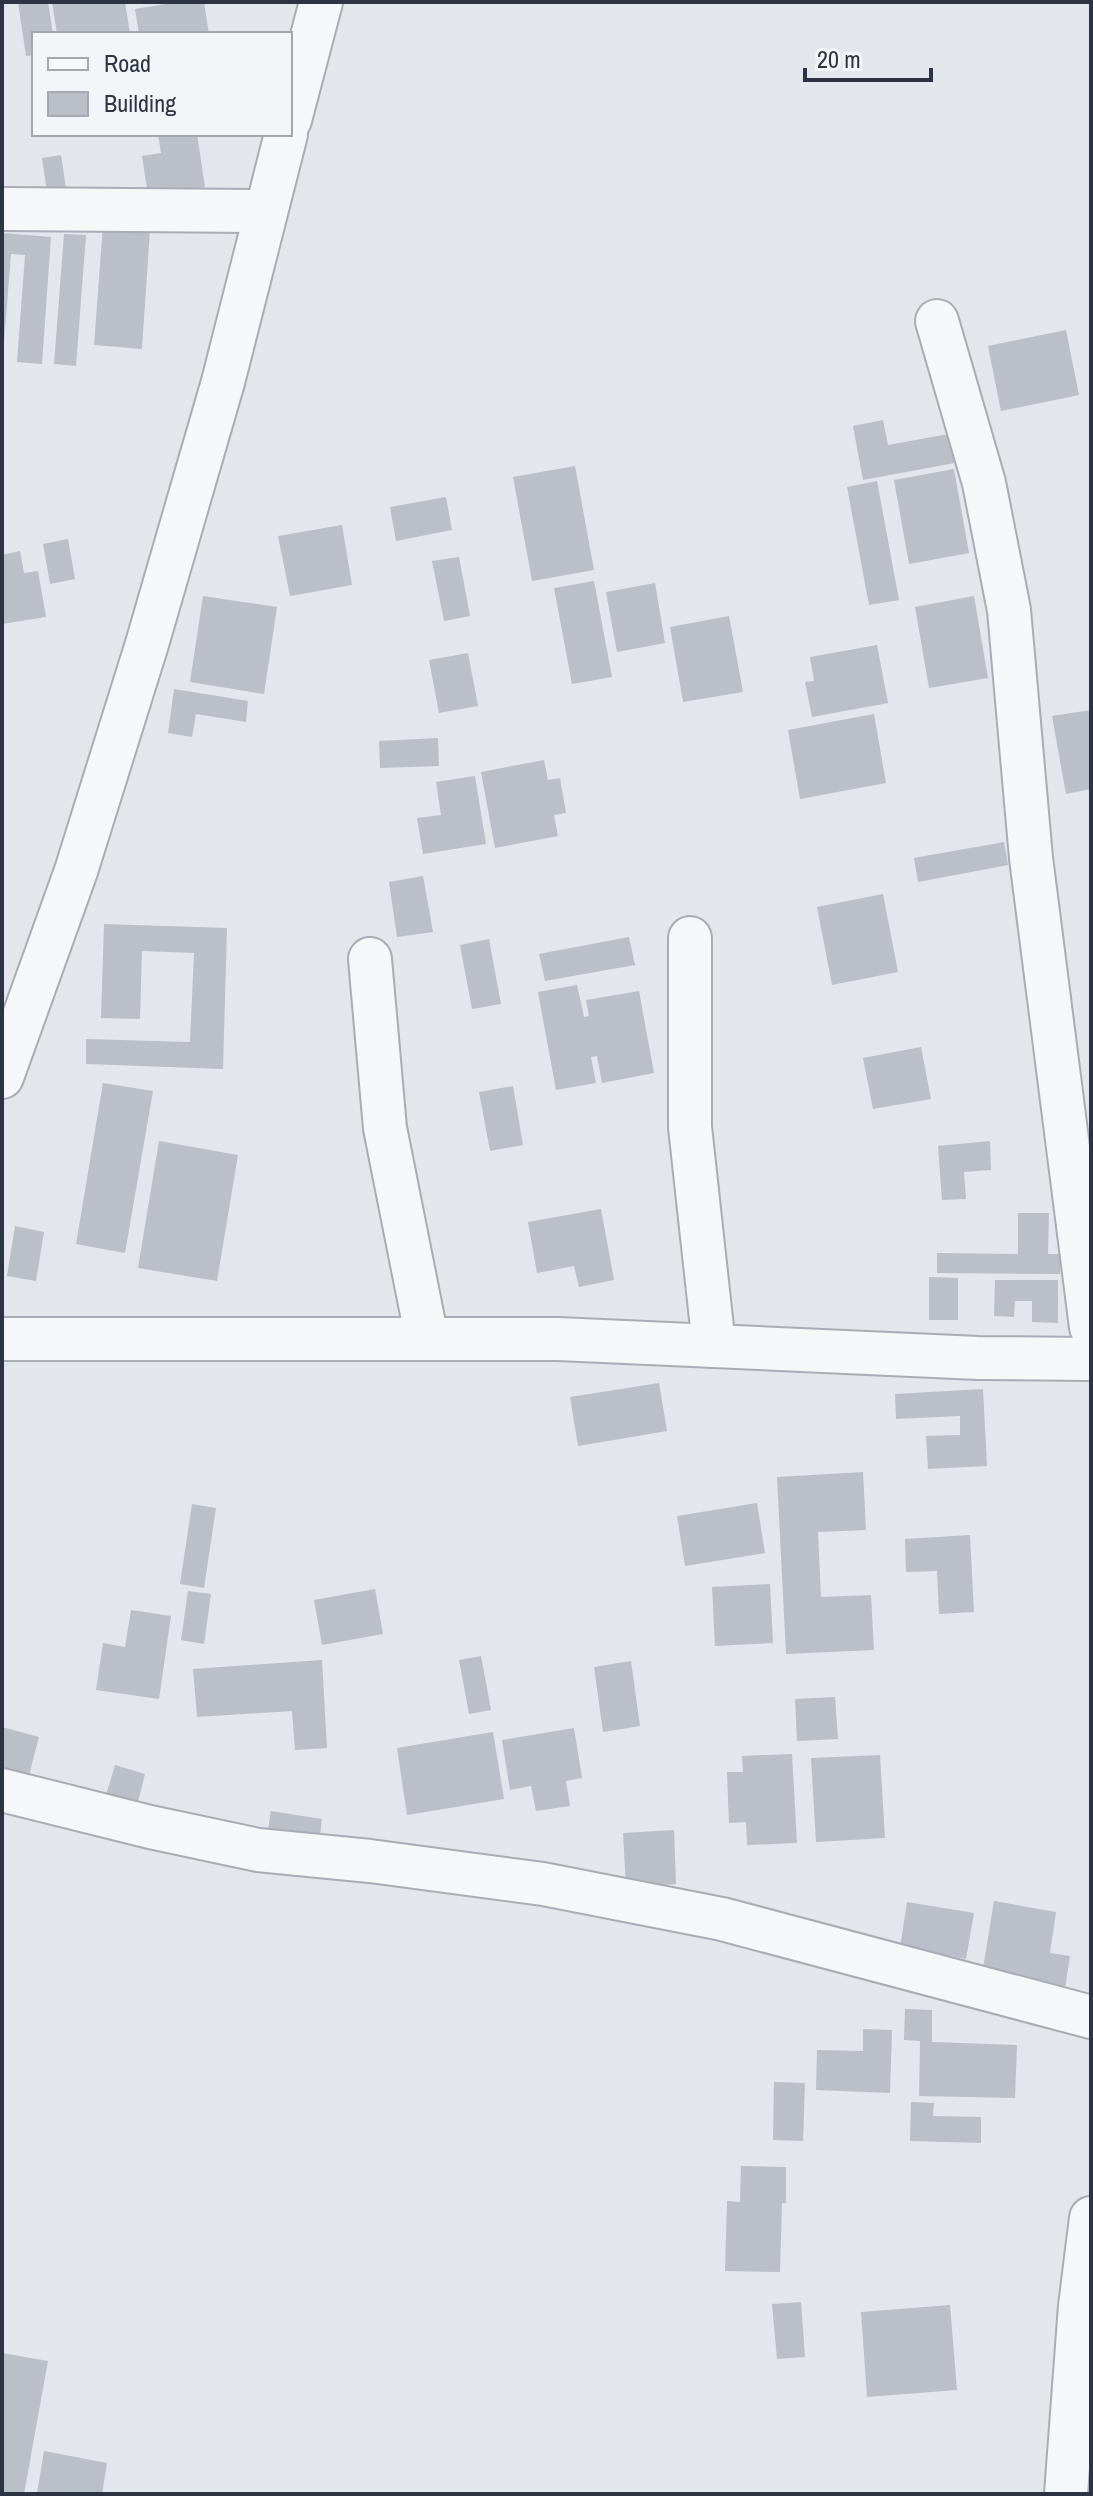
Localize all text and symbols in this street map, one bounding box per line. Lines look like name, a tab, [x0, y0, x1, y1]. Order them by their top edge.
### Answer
legend	[32, 32, 292, 136]
scale bar	[805, 32, 931, 82]
text: 20 m	[817, 43, 861, 75]
text: Road	[104, 47, 151, 79]
text: Building	[104, 87, 176, 119]

